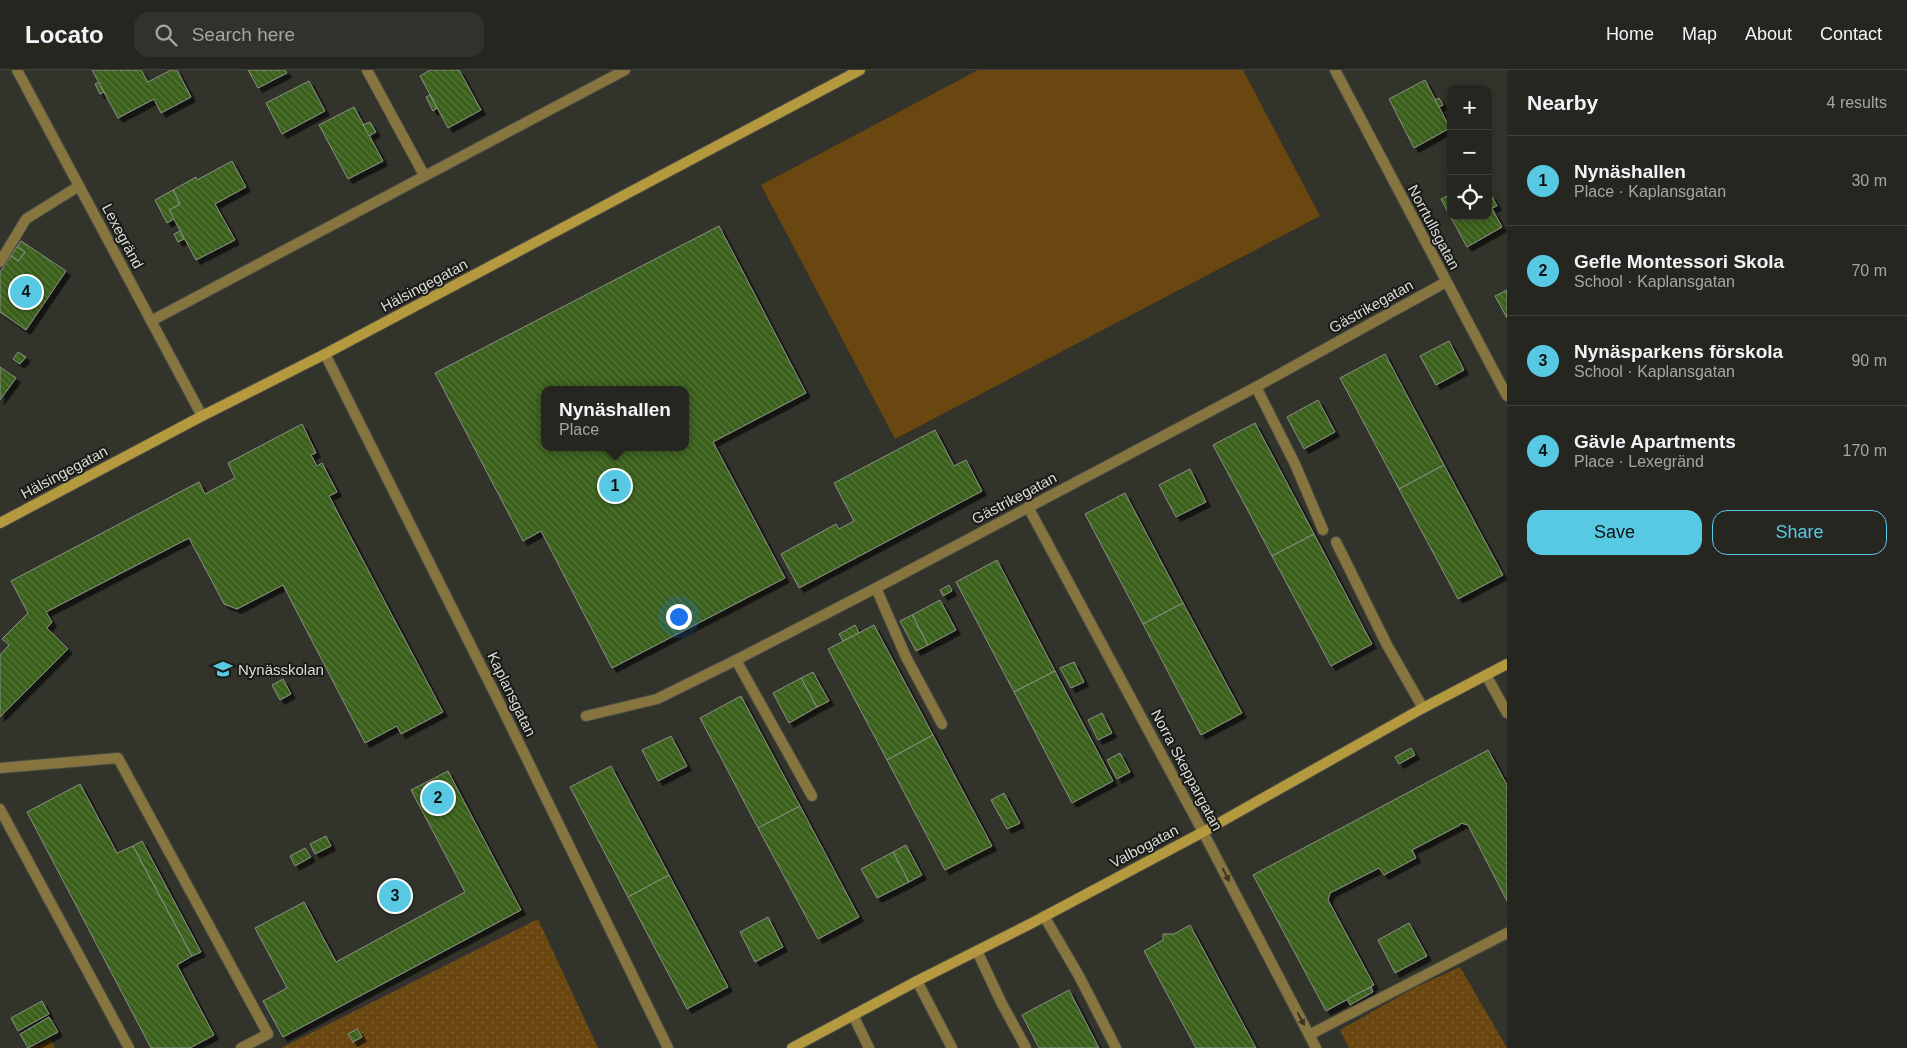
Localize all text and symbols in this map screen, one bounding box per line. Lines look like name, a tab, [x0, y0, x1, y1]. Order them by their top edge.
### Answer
search box	[134, 12, 484, 57]
text: Locato	[25, 21, 104, 48]
icon: search	[152, 21, 180, 49]
text: Search here	[192, 24, 295, 45]
text: Home	[1606, 24, 1654, 44]
text: Map	[1682, 24, 1717, 44]
text: About	[1745, 24, 1792, 44]
text: Contact	[1820, 24, 1882, 44]
map controls	[1447, 85, 1492, 220]
button: +	[1447, 85, 1492, 130]
text: Nearby	[1527, 91, 1598, 114]
text: 4 results	[1827, 94, 1887, 111]
button: −	[1447, 130, 1492, 175]
text: Nynäshallen	[1574, 161, 1686, 182]
text: 1	[1539, 172, 1547, 189]
text: 30 m	[1851, 172, 1887, 189]
button: locate	[1447, 175, 1492, 220]
street label: Norrtullsgatan	[1405, 182, 1463, 272]
text: Place · Kaplansgatan	[1574, 183, 1726, 200]
street label: Lexegränd	[99, 201, 147, 271]
text: Gefle Montessori Skola	[1574, 251, 1784, 272]
street label: Hälsingegatan	[378, 255, 470, 315]
text: 2	[1539, 262, 1547, 279]
text: 70 m	[1851, 262, 1887, 279]
pin: 4	[10, 273, 42, 311]
text: School · Kaplansgatan	[1574, 273, 1735, 290]
street label: Gästrikegatan	[1326, 276, 1416, 336]
text: Nynäsparkens förskola	[1574, 341, 1783, 362]
text: 3	[1539, 352, 1547, 369]
text: 90 m	[1851, 352, 1887, 369]
text: School · Kaplansgatan	[1574, 363, 1735, 380]
popup	[541, 386, 689, 451]
text: Nynäshallen	[559, 399, 671, 420]
text: Place	[559, 421, 599, 438]
text: Gävle Apartments	[1574, 431, 1736, 452]
street label: Hälsingegatan	[18, 442, 110, 502]
text: 4	[1539, 442, 1547, 459]
text: 170 m	[1843, 442, 1887, 459]
text: Place · Lexegränd	[1574, 453, 1704, 470]
pin: 1	[599, 467, 631, 505]
street label: Gästrikegatan	[969, 469, 1059, 527]
button: Save	[1527, 510, 1702, 555]
button: Share	[1712, 510, 1887, 555]
your location	[666, 604, 692, 630]
street label: Kaplansgatan	[484, 649, 540, 739]
school or university icon: Nynässkolan	[212, 658, 234, 680]
place label: Nynässkolan	[238, 661, 324, 678]
street label: Norra Skeppargatan	[1148, 706, 1226, 834]
pin: 2	[422, 779, 454, 817]
street label: Valbogatan	[1107, 821, 1181, 871]
one-way arrow	[1222, 868, 1230, 882]
pin: 3	[379, 877, 411, 915]
one-way arrow	[1297, 1012, 1305, 1027]

